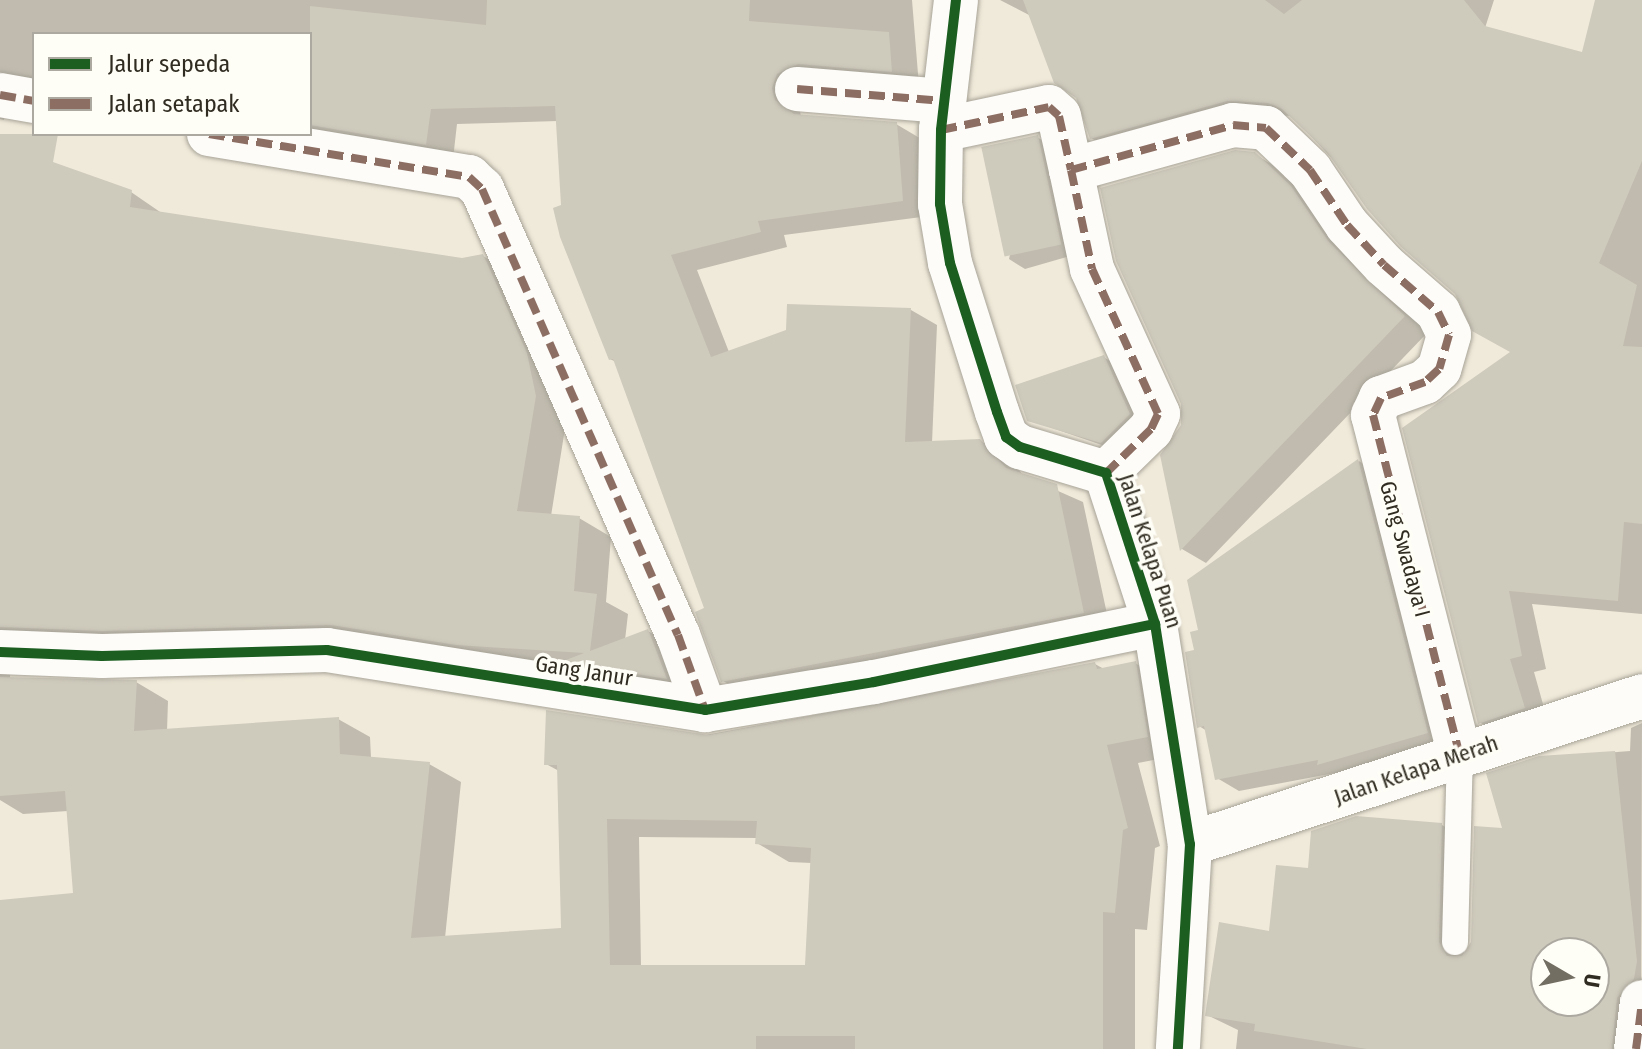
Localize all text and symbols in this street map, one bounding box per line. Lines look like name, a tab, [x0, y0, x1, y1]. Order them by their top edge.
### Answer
legend	[32, 32, 312, 136]
text: Jalur sepeda	[108, 50, 230, 78]
text: Jalan setapak	[108, 90, 239, 118]
street label: Jalan Kelapa Puan	[1113, 470, 1187, 632]
street label: Gang Swadaya I	[1374, 478, 1436, 620]
street label: Gang Janur	[534, 650, 634, 692]
street label: Jalan Kelapa Merah	[1330, 730, 1502, 810]
north arrow	[1530, 937, 1610, 1017]
text: U	[1578, 972, 1607, 989]

